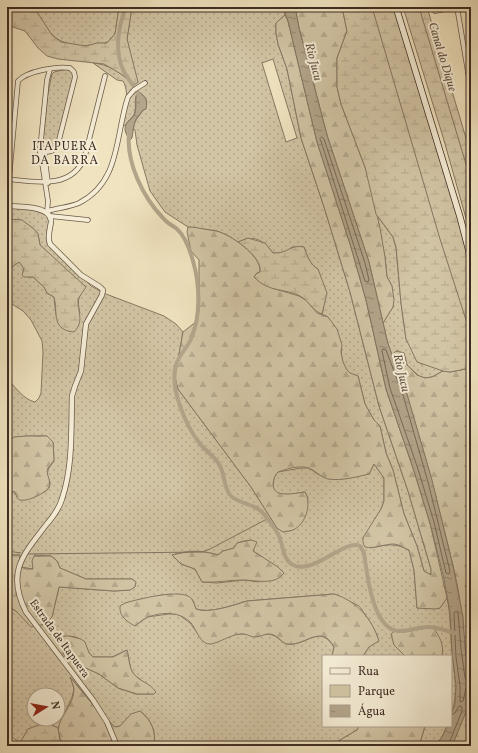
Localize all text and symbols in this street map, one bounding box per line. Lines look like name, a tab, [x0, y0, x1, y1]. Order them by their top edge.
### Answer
water label: Canal do Dique	[424, 20, 460, 94]
water label: Rio Jucu	[301, 41, 325, 83]
district label: ITAPUERA DA BARRA	[31, 139, 99, 169]
water label: Rio Jucu	[389, 352, 413, 394]
street label: Estrada de Itapuera	[25, 597, 93, 682]
legend	[322, 655, 452, 727]
text: Rua	[358, 664, 379, 680]
text: Parque	[358, 684, 395, 700]
north arrow	[26, 687, 66, 727]
text: N	[46, 700, 62, 711]
text: Água	[358, 703, 385, 720]

